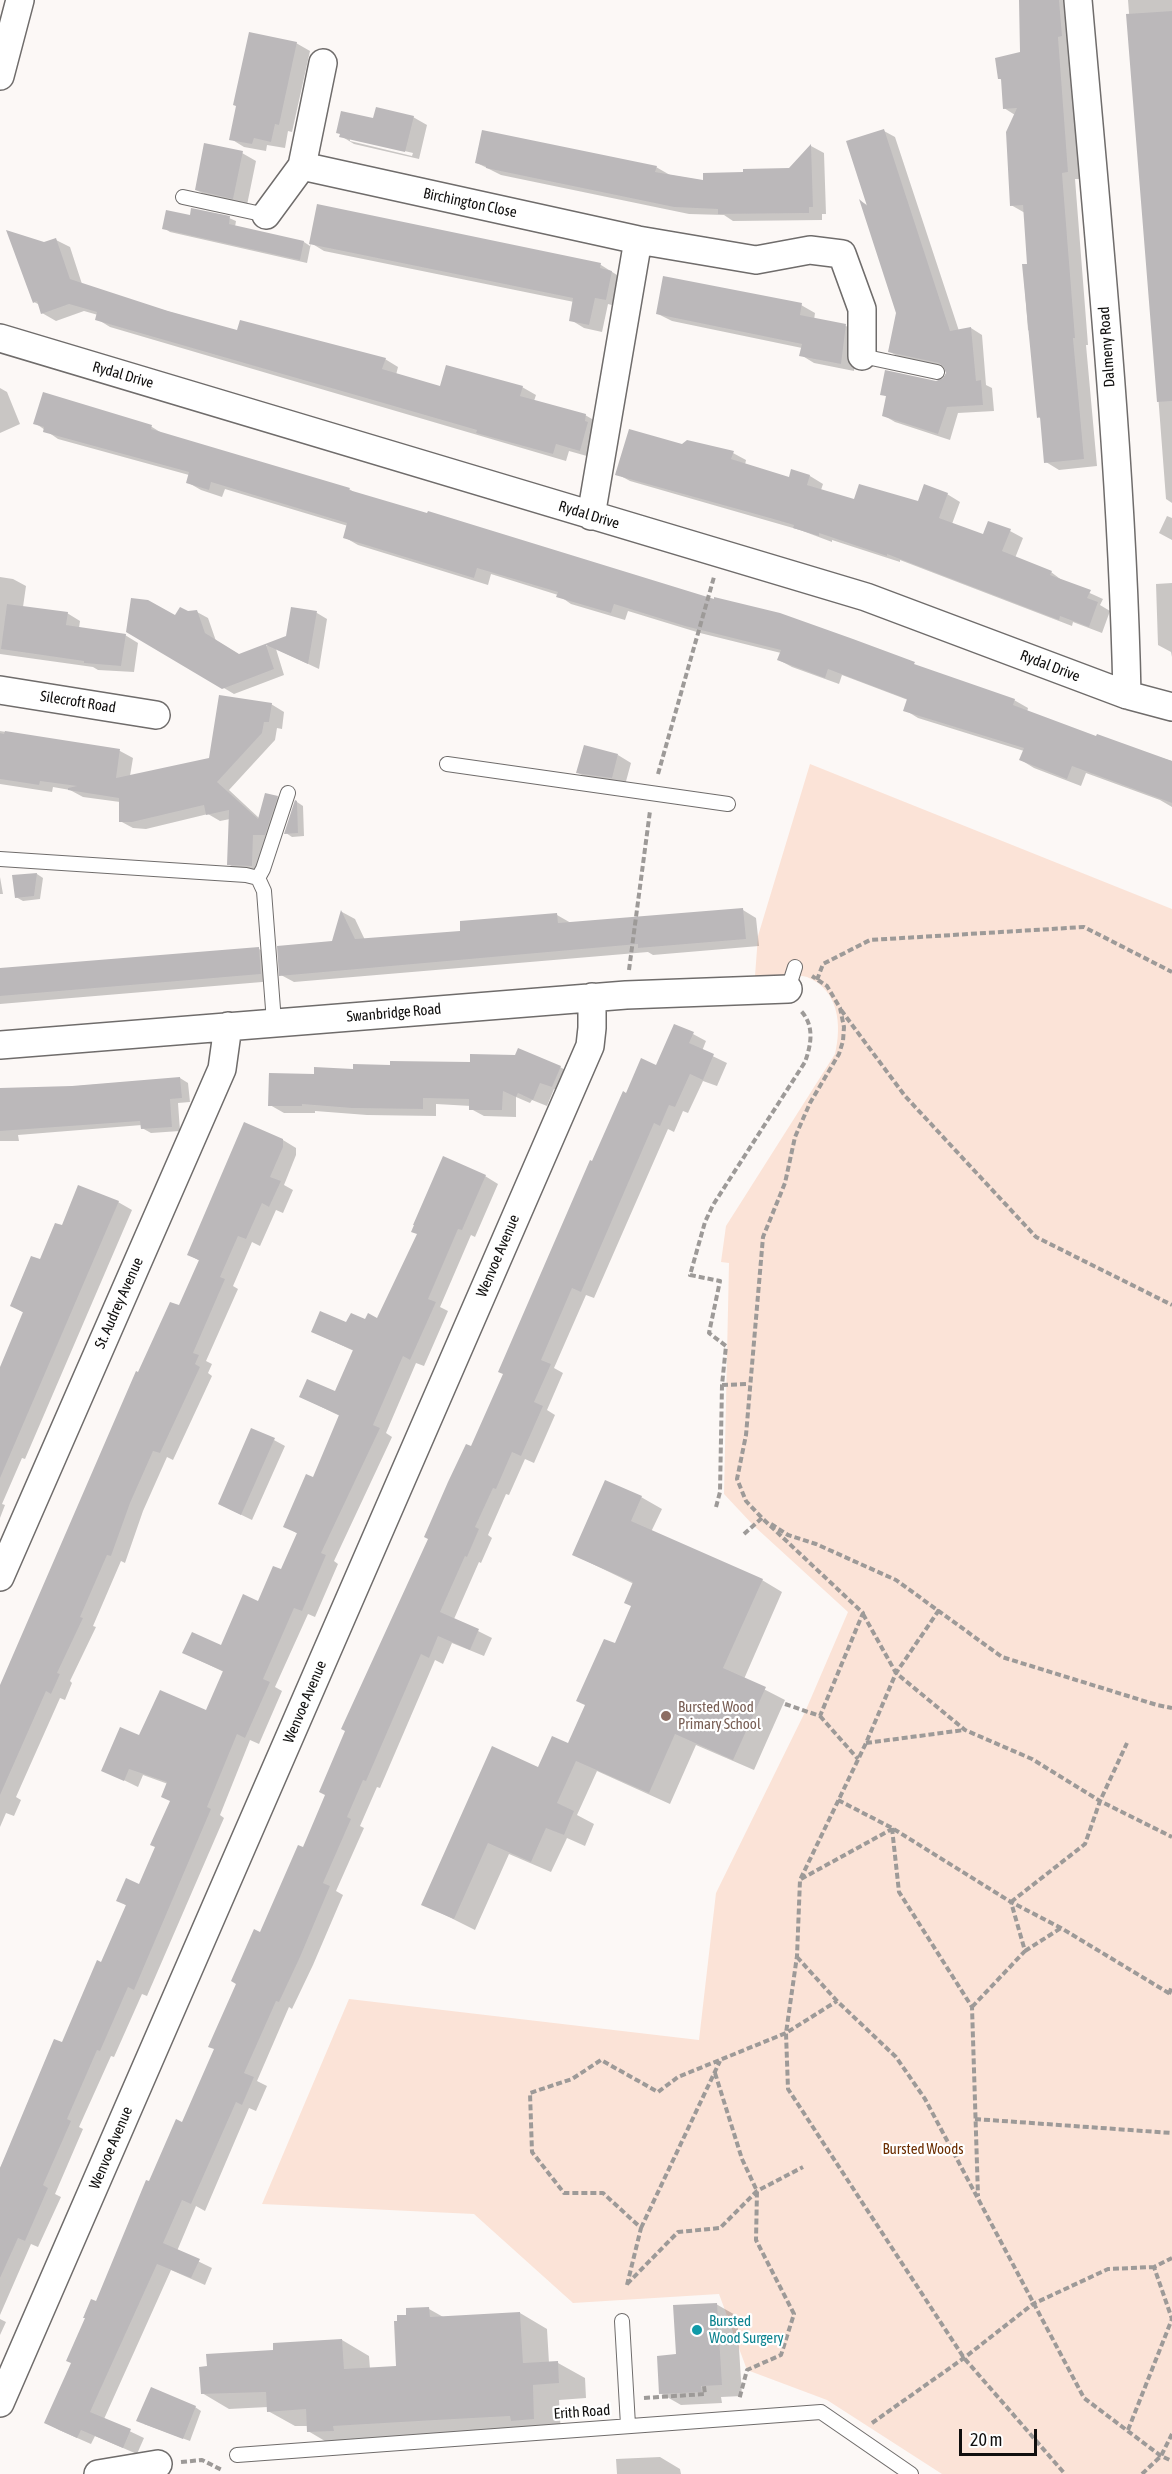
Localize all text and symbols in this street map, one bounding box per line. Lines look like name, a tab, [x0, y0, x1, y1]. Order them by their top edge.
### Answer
street label: Birchington Close	[422, 184, 518, 222]
street label: Dalmeny Road	[1095, 306, 1119, 388]
street label: Rydal Drive	[90, 358, 156, 392]
street label: Rydal Drive	[556, 497, 622, 533]
street label: Rydal Drive	[1017, 646, 1083, 686]
street label: Silecroft Road	[39, 687, 117, 717]
street label: Swanbridge Road	[346, 1000, 442, 1026]
street label: Wenvoe Avenue	[473, 1212, 523, 1300]
street label: St. Audrey Avenue	[91, 1255, 147, 1351]
street label: Wenvoe Avenue	[280, 1658, 330, 1746]
place label: Bursted Wood Primary School	[678, 1698, 761, 1733]
marker: Bursted Wood Primary School	[659, 1709, 673, 1723]
street label: Wenvoe Avenue	[86, 2104, 136, 2192]
park label: Bursted Woods	[882, 2140, 964, 2158]
place label: Bursted Wood Surgery	[709, 2312, 784, 2347]
marker: Bursted Wood Surgery	[690, 2323, 704, 2337]
street label: Erith Road	[553, 2401, 611, 2423]
scale bar	[962, 2417, 1040, 2455]
text: 20 m	[970, 2429, 1002, 2450]

